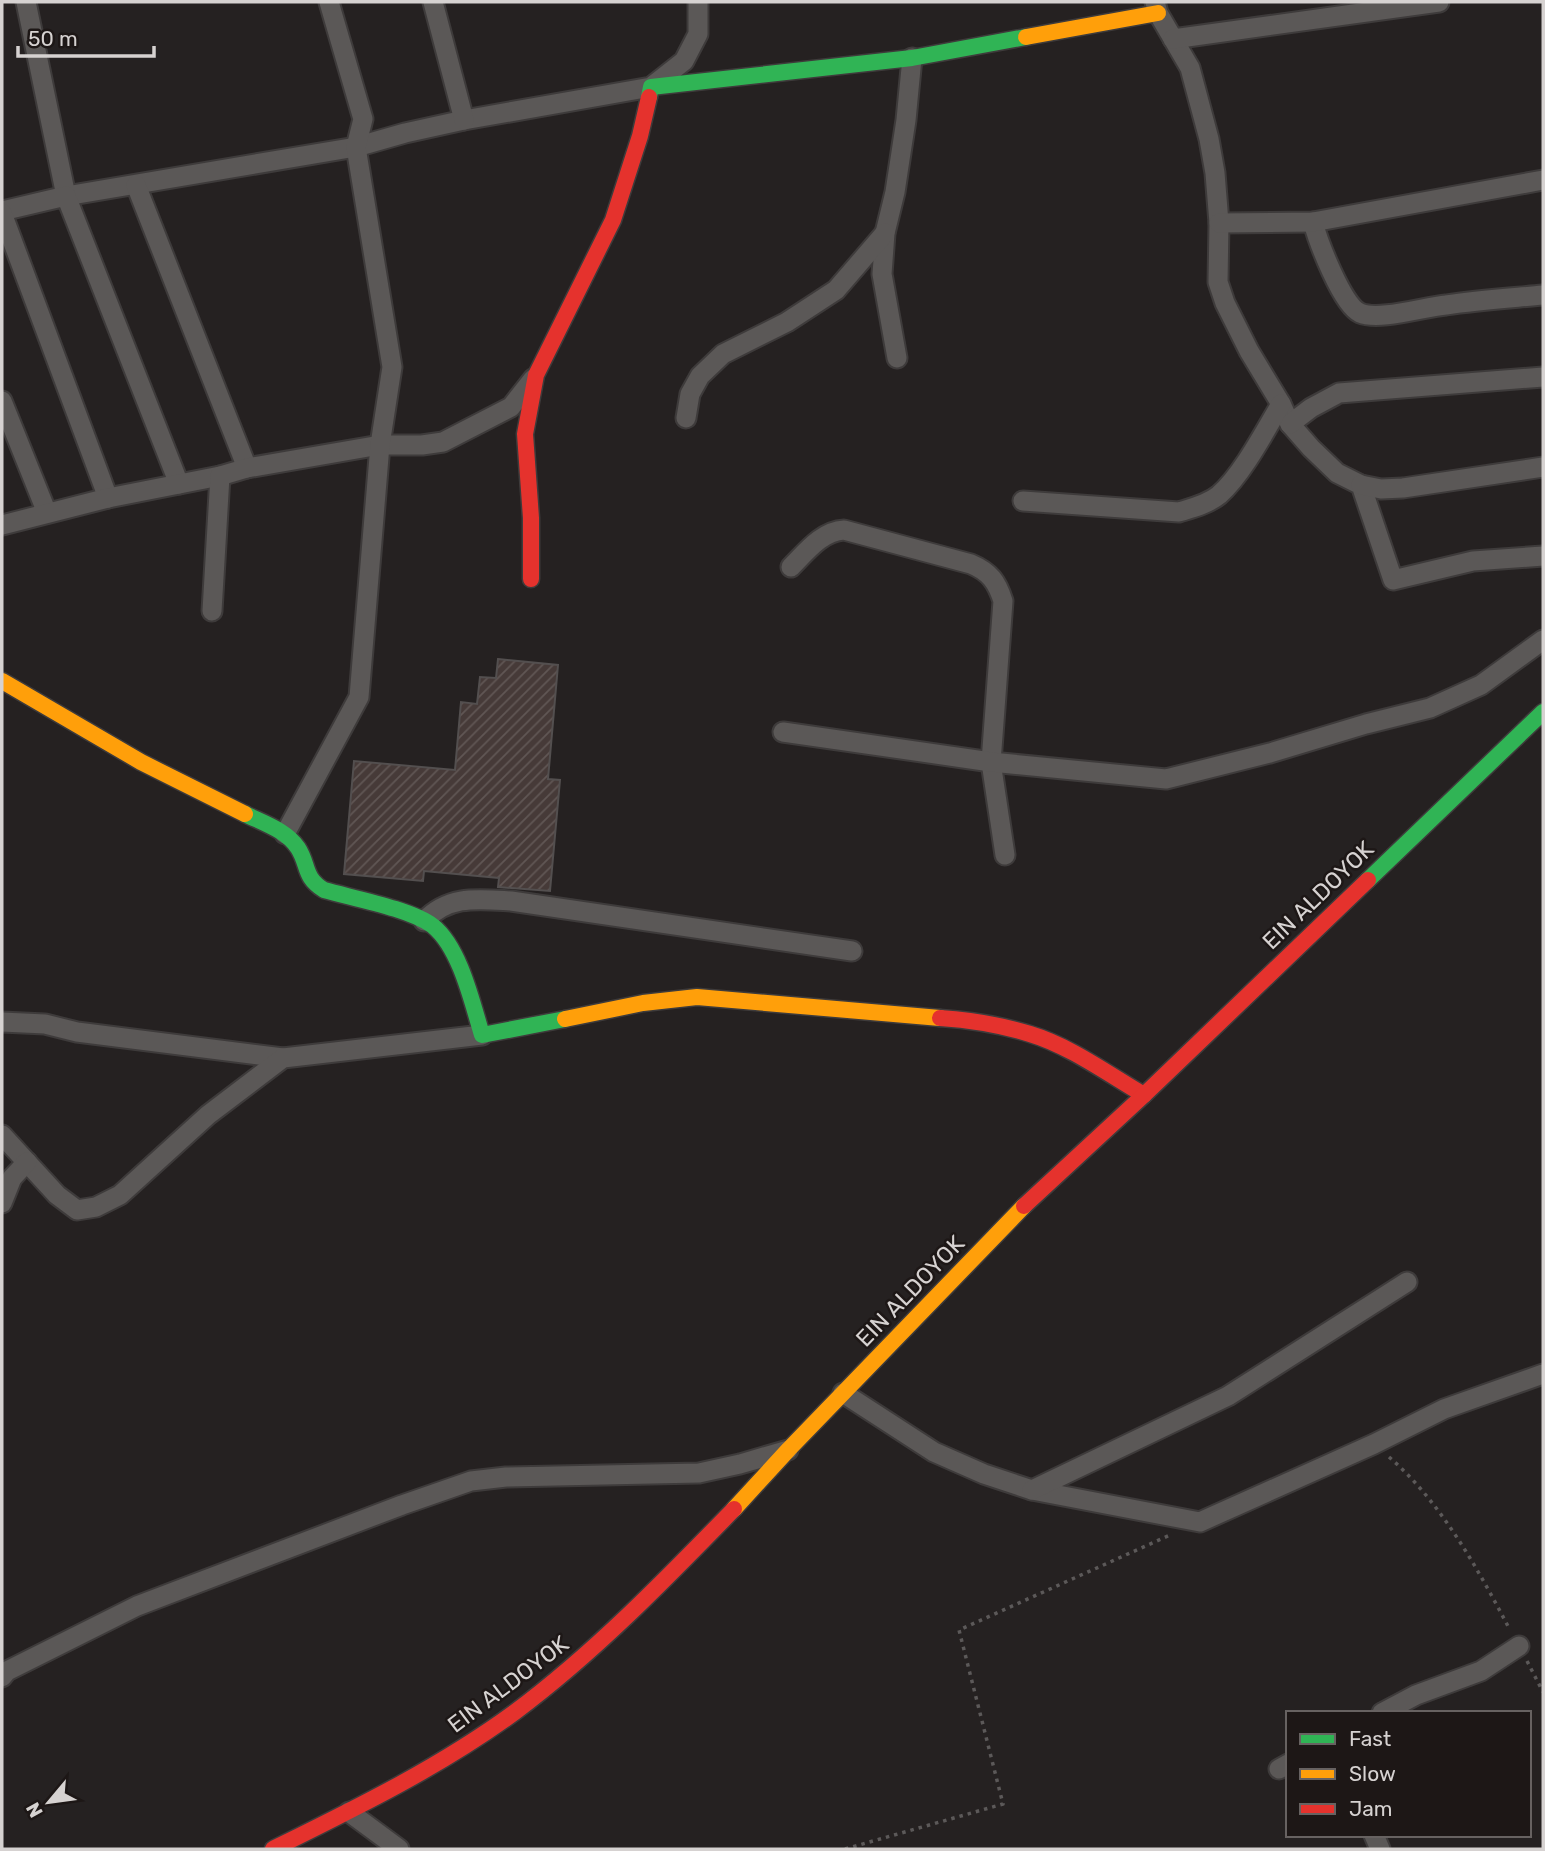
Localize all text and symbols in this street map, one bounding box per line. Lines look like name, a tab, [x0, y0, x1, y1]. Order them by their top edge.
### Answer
scale bar	[18, 14, 154, 58]
text: 50 m	[28, 26, 78, 51]
street label: EIN ALDOYOK	[1257, 835, 1380, 955]
street label: EIN ALDOYOK	[850, 1229, 970, 1352]
street label: EIN ALDOYOK	[442, 1629, 574, 1738]
legend	[1286, 1711, 1531, 1837]
text: Fast	[1349, 1726, 1391, 1751]
text: Slow	[1349, 1761, 1396, 1786]
north arrow	[14, 1767, 84, 1837]
text: Jam	[1349, 1796, 1393, 1821]
text: N	[21, 1798, 48, 1822]

